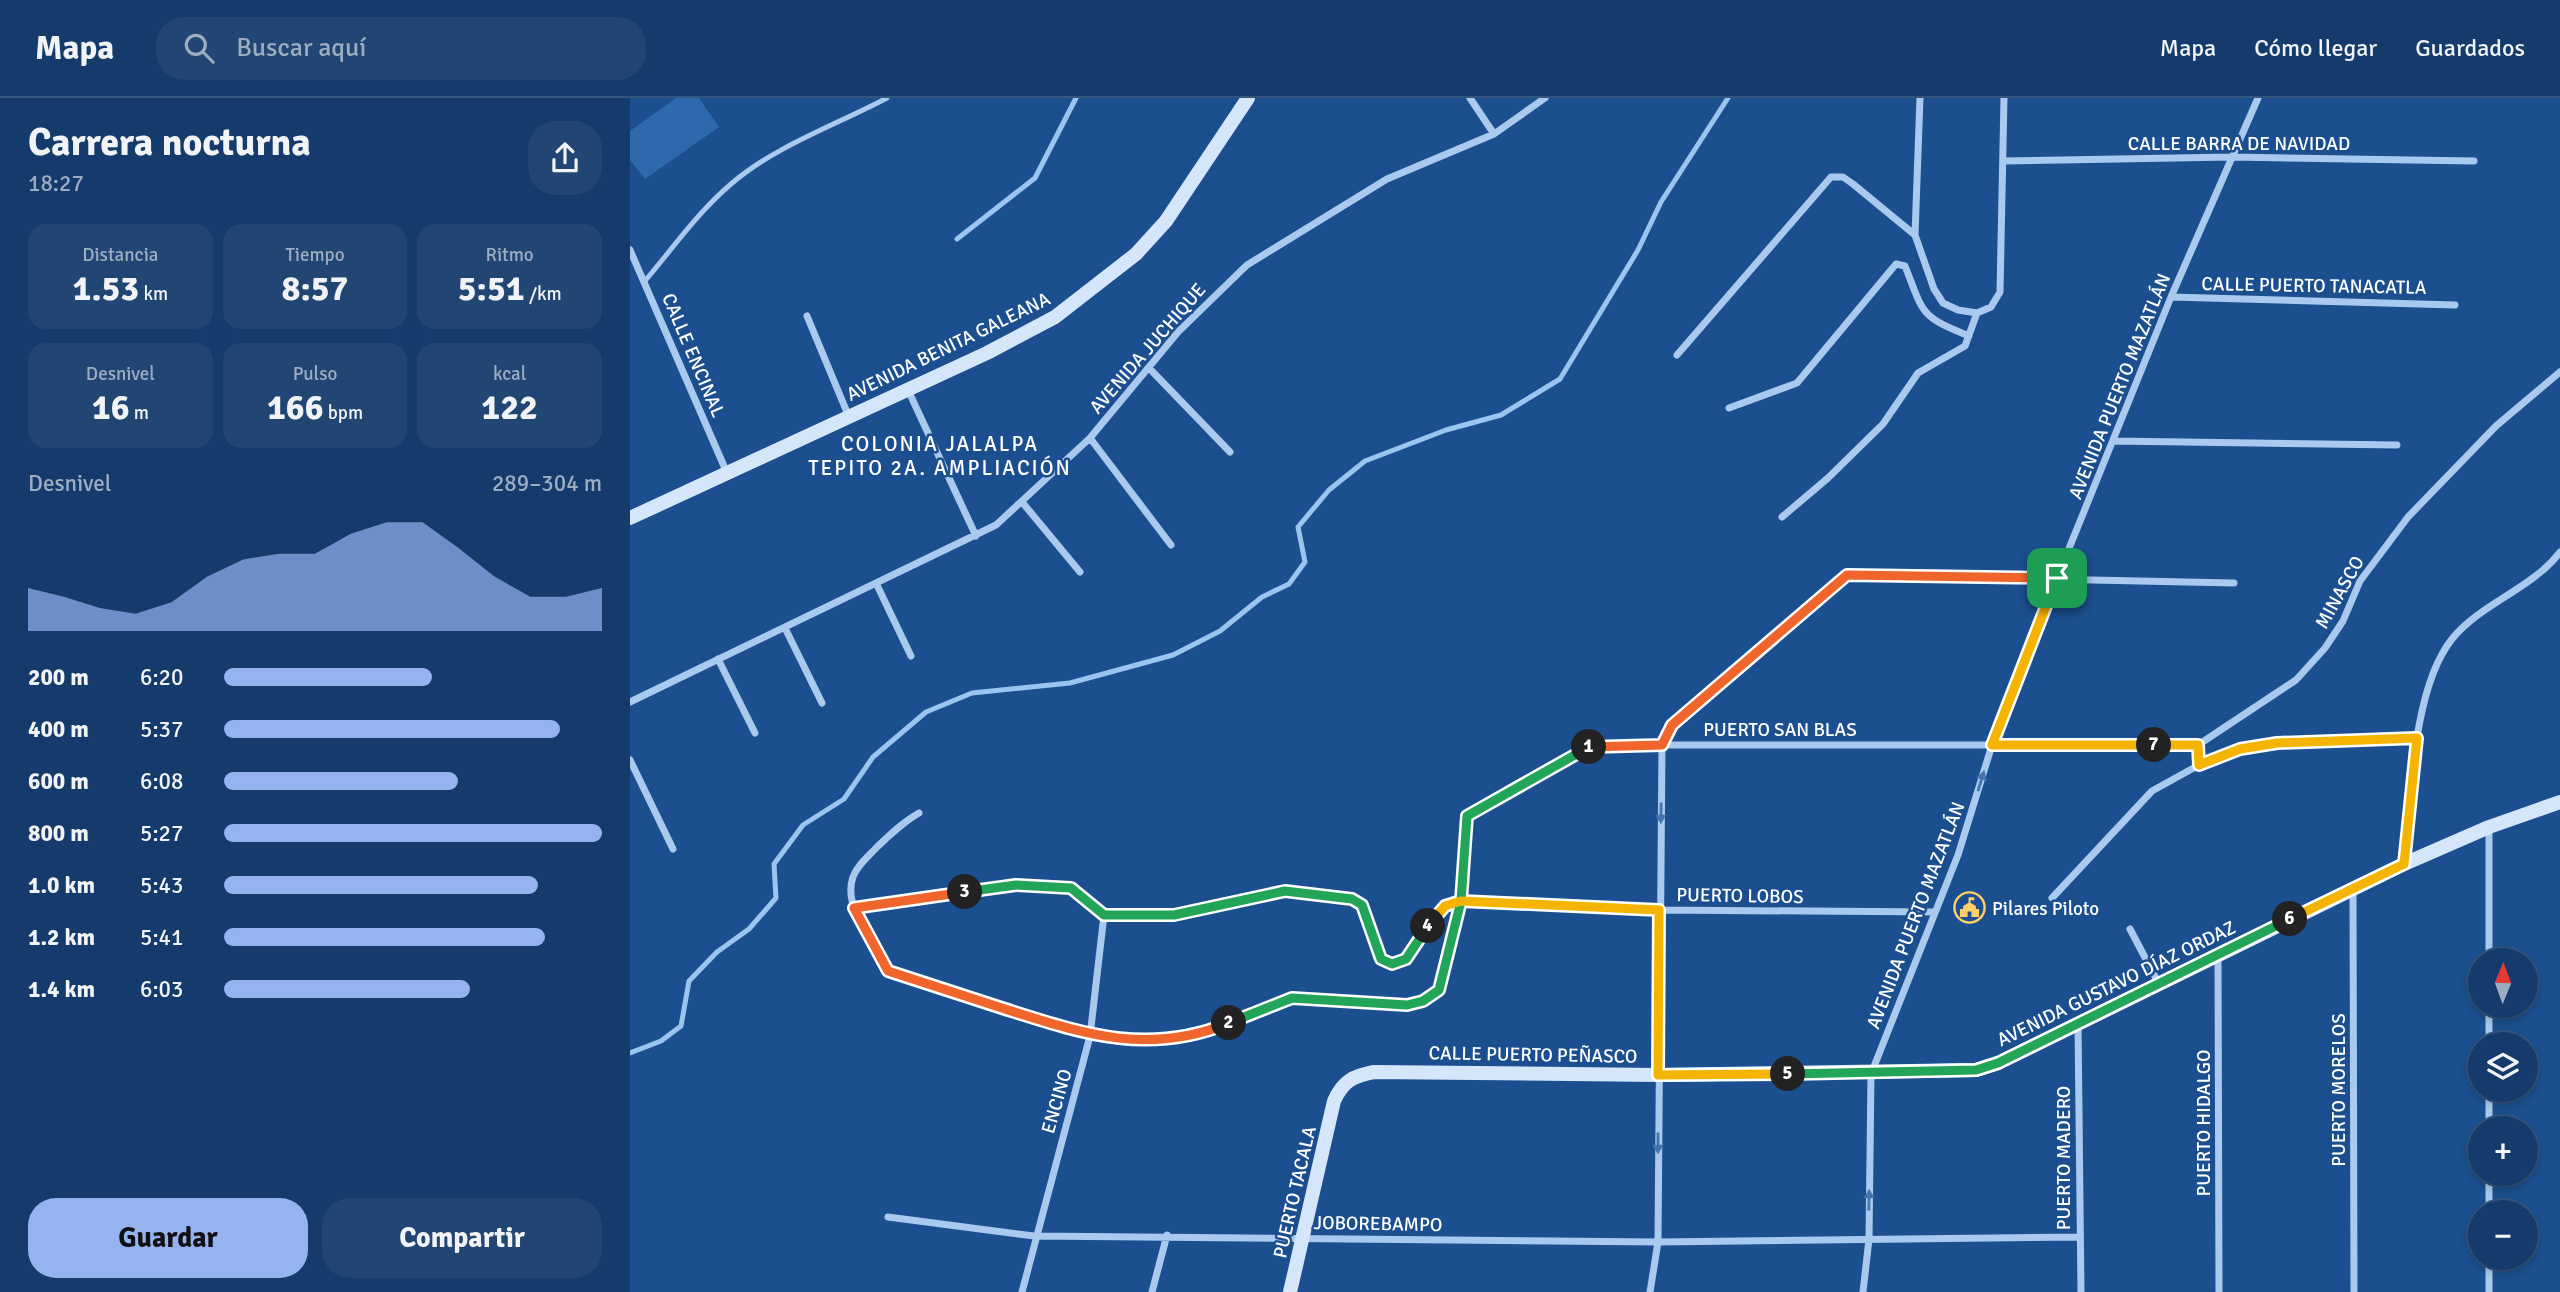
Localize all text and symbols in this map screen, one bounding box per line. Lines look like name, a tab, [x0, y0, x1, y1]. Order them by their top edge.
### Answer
search box	[156, 17, 646, 80]
text: Mapa	[35, 28, 114, 69]
icon: search	[180, 29, 218, 67]
text: Buscar aquí	[236, 32, 366, 64]
text: Mapa	[2160, 33, 2216, 63]
text: Cómo llegar	[2254, 33, 2377, 63]
text: Guardados	[2415, 33, 2525, 63]
text: Carrera nocturna	[28, 119, 311, 166]
button: share	[528, 121, 602, 195]
street label: CALLE BARRA DE NAVIDAD	[2128, 132, 2350, 156]
text: 18:27	[28, 169, 84, 198]
text: Distancia	[82, 243, 159, 267]
text: Tiempo	[285, 243, 345, 267]
text: Ritmo	[486, 243, 534, 267]
text: 1.53	[73, 267, 139, 310]
text: 8:57	[281, 267, 349, 310]
text: 5:51	[458, 267, 525, 310]
street label: AVENIDA PUERTO MAZATLÁN	[2064, 270, 2176, 503]
street label: CALLE PUERTO TANACATLA	[2201, 272, 2427, 300]
street label: AVENIDA JUCHIQUE	[1084, 278, 1211, 419]
text: km	[139, 282, 168, 306]
text: /km	[525, 282, 562, 306]
street label: AVENIDA BENITA GALEANA	[843, 287, 1055, 407]
street label: CALLE ENCINAL	[656, 290, 730, 421]
text: Desnivel	[86, 362, 155, 386]
text: Pulso	[293, 362, 337, 386]
text: kcal	[493, 362, 526, 386]
text: 16	[92, 386, 130, 429]
text: 166	[267, 386, 324, 429]
text: 122	[481, 386, 538, 429]
text: m	[130, 401, 149, 425]
text: bpm	[324, 401, 363, 425]
district label: COLONIA JALALPA TEPITO 2A. AMPLIACIÓN	[808, 431, 1072, 481]
text: Desnivel	[28, 469, 111, 498]
text: 289–304 m	[492, 469, 602, 498]
pin	[2027, 548, 2087, 608]
street label: MINASCO	[2310, 552, 2370, 633]
icon: arrive	[2038, 559, 2076, 597]
text: 200 m	[28, 663, 89, 692]
text: 6:20	[140, 663, 183, 692]
text: 400 m	[28, 715, 89, 744]
text: 5:37	[140, 715, 183, 744]
street label: PUERTO SAN BLAS	[1703, 718, 1857, 742]
pin: 7	[2136, 728, 2172, 762]
pin: 1	[1572, 730, 1606, 764]
text: 7	[2148, 732, 2159, 756]
text: 1	[1583, 734, 1594, 758]
text: 600 m	[28, 767, 89, 796]
text: 6:08	[140, 767, 183, 796]
one-way arrow	[1977, 770, 1987, 791]
street label: AVENIDA PUERTO MAZATLÁN	[1861, 798, 1970, 1032]
one-way arrow	[1655, 803, 1666, 825]
text: 800 m	[28, 819, 89, 848]
text: 5:27	[140, 819, 183, 848]
text: 1.0 km	[28, 871, 95, 900]
text: 5:43	[140, 871, 183, 900]
pin: 3	[948, 874, 982, 910]
text: 3	[959, 879, 970, 903]
street label: PUERTO LOBOS	[1676, 883, 1804, 909]
public building icon: Pilares Piloto	[1952, 891, 1986, 925]
place label: Pilares Piloto	[1992, 897, 2099, 921]
pin: 6	[2272, 902, 2308, 936]
text: 6	[2284, 906, 2295, 930]
pin: 4	[1410, 908, 1446, 944]
text: 4	[1422, 913, 1433, 937]
street label: AVENIDA GUSTAVO DÍAZ ORDAZ	[1993, 916, 2240, 1052]
text: 1.2 km	[28, 923, 95, 952]
text: 5:41	[140, 923, 183, 952]
north arrow	[2468, 948, 2538, 1018]
map controls	[2468, 948, 2538, 1270]
text: 1.4 km	[28, 975, 95, 1004]
text: 6:03	[140, 975, 183, 1004]
pin: 2	[1212, 1006, 1246, 1040]
text: 2	[1223, 1010, 1234, 1034]
street label: PUERTO MORELOS	[2327, 1013, 2351, 1167]
button: layers	[2468, 1032, 2538, 1102]
street label: CALLE PUERTO PEÑASCO	[1428, 1041, 1638, 1069]
street label: PUERTO HIDALGO	[2192, 1049, 2216, 1197]
pin: 5	[1770, 1056, 1806, 1091]
text: 5	[1782, 1061, 1793, 1085]
street label: ENCINO	[1036, 1066, 1078, 1136]
street label: PUERTO MADERO	[2052, 1086, 2076, 1230]
button: +	[2468, 1116, 2538, 1186]
street label: PUERTO TACALA	[1268, 1123, 1322, 1261]
one-way arrow	[1652, 1133, 1664, 1155]
one-way arrow	[1863, 1188, 1875, 1210]
button: Guardar	[28, 1198, 308, 1278]
button: Compartir	[322, 1198, 602, 1278]
button: −	[2468, 1200, 2538, 1270]
street label: JOBOREBAMPO	[1313, 1211, 1443, 1237]

